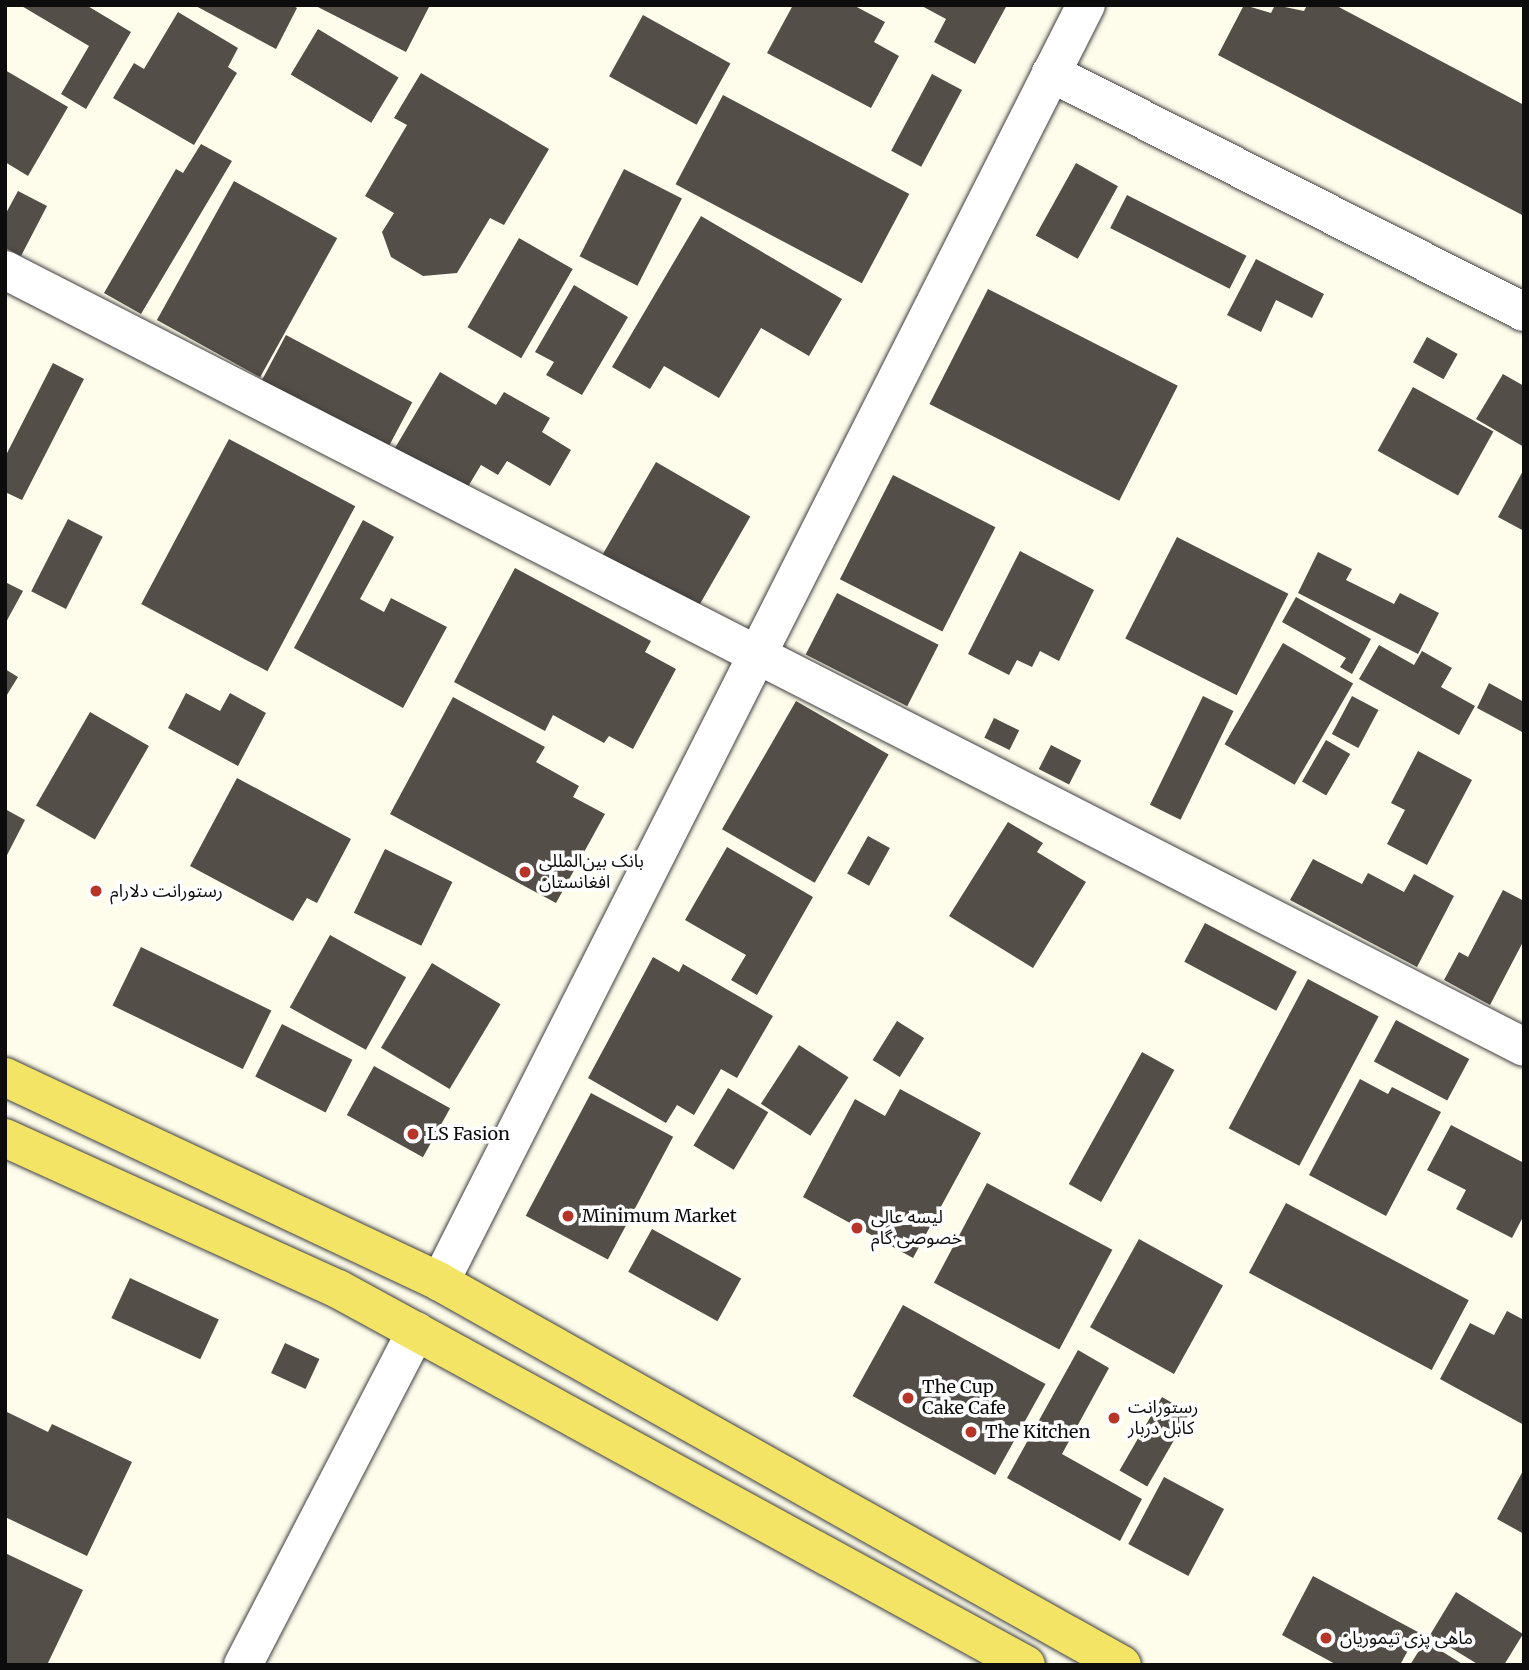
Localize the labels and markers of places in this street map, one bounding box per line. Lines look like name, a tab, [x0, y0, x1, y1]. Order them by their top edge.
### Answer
place label: بانک بین‌المللی افغانستان	[539, 851, 644, 894]
marker: بانک بین‌المللی افغانستان	[517, 864, 533, 880]
place label: رستورانت دلارام	[110, 880, 223, 902]
marker: رستورانت دلارام	[88, 883, 104, 899]
place label: LS Fasion	[427, 1123, 510, 1145]
marker: LS Fasion	[405, 1126, 421, 1142]
place label: Minimum Market	[582, 1205, 737, 1227]
place label: لیسه عالی خصوصی گام	[871, 1207, 962, 1250]
marker: Minimum Market	[560, 1208, 576, 1224]
marker: لیسه عالی خصوصی گام	[849, 1220, 865, 1236]
place label: The Cup Cake Cafe	[922, 1377, 1006, 1420]
marker: The Cup Cake Cafe	[900, 1390, 916, 1406]
place label: رستورانت کابل دربار	[1128, 1397, 1198, 1440]
marker: رستورانت کابل دربار	[1106, 1410, 1122, 1426]
place label: The Kitchen	[985, 1421, 1090, 1443]
marker: The Kitchen	[963, 1424, 979, 1440]
place label: ماهی پزی تیموریان	[1340, 1627, 1473, 1649]
marker: ماهی پزی تیموریان	[1318, 1630, 1334, 1646]

